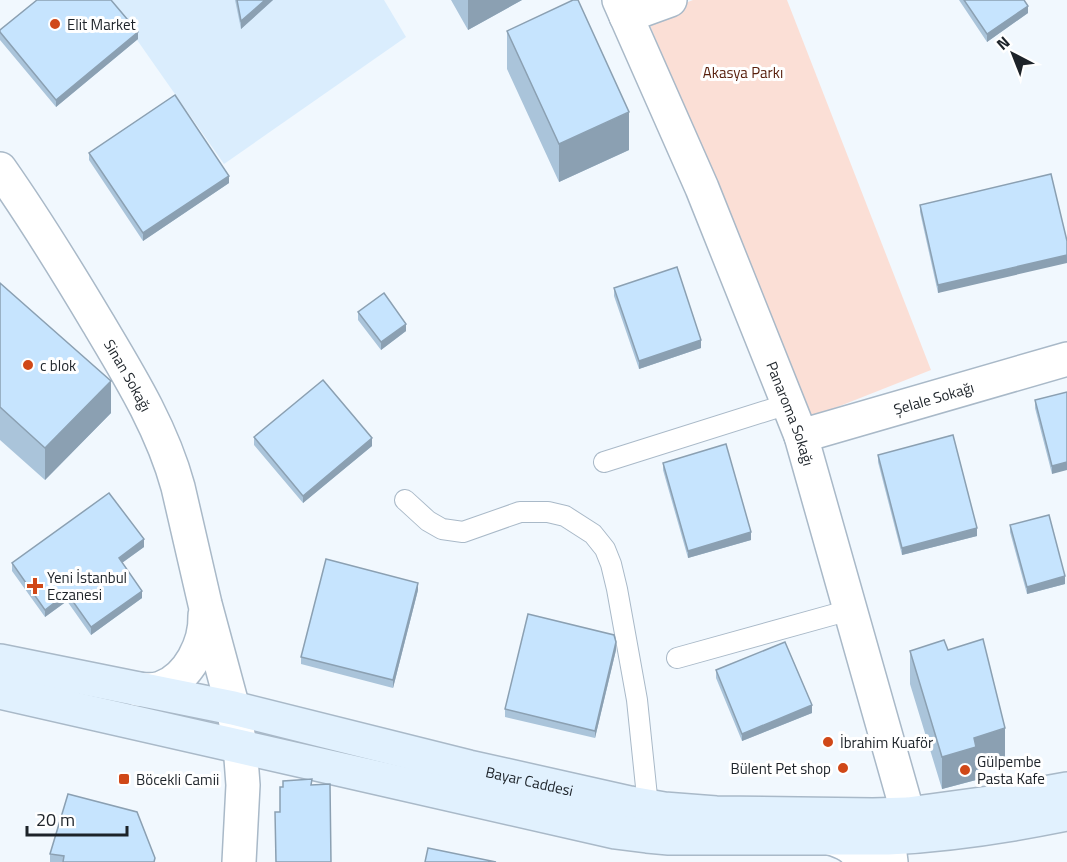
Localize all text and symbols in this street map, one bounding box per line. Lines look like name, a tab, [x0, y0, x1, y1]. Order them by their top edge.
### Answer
place label: Elit Market	[67, 13, 136, 36]
marker: Elit Market	[48, 17, 62, 31]
north arrow	[983, 24, 1043, 84]
text: N	[991, 30, 1015, 55]
park label: Akasya Parkı	[703, 61, 783, 84]
street label: Sinan Sokağı	[99, 335, 158, 416]
place label: c blok	[40, 354, 76, 377]
marker: c blok	[21, 358, 35, 372]
street label: Panaroma Sokağı	[761, 358, 820, 468]
street label: Şelale Sokağı	[891, 375, 977, 420]
place label: Yeni İstanbul Eczanesi	[47, 566, 127, 606]
marker: Yeni İstanbul Eczanesi	[28, 579, 42, 593]
place label: İbrahim Kuaför	[840, 731, 933, 754]
marker: İbrahim Kuaför	[821, 735, 835, 749]
place label: Gülpembe Pasta Kafe	[977, 750, 1045, 790]
place label: Bülent Pet shop	[730, 757, 831, 780]
street label: Bayar Caddesi	[483, 760, 576, 802]
marker: Bülent Pet shop	[836, 761, 850, 775]
marker: Gülpembe Pasta Kafe	[958, 763, 972, 777]
place label: Böcekli Camii	[136, 768, 219, 791]
marker: Böcekli Camii	[117, 772, 131, 786]
scale bar	[27, 799, 128, 837]
text: 20 m	[36, 806, 75, 833]

